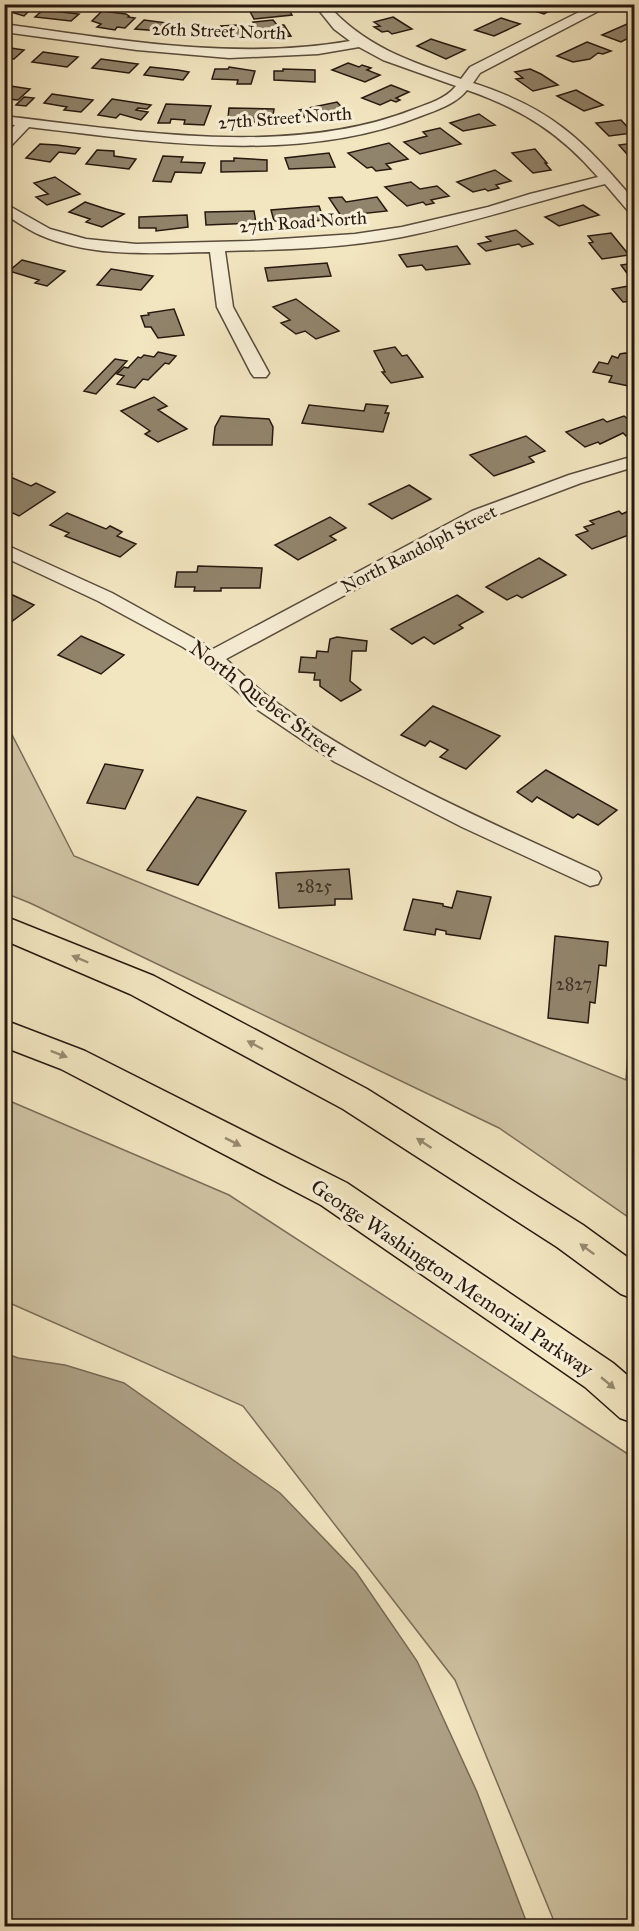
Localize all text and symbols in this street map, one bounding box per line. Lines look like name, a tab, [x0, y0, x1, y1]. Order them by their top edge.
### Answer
street label: 26th Street North	[152, 18, 286, 44]
street label: 27th Street North	[217, 102, 353, 134]
street label: 27th Road North	[239, 207, 367, 237]
street label: North Randolph Street	[338, 500, 501, 598]
street label: North Quebec Street	[185, 635, 344, 764]
house number: 2825	[296, 875, 332, 897]
one-way arrow	[71, 954, 89, 964]
house number: 2827	[556, 973, 592, 995]
one-way arrow	[246, 1040, 263, 1050]
one-way arrow	[50, 1050, 68, 1059]
one-way arrow	[225, 1137, 242, 1147]
one-way arrow	[416, 1137, 432, 1148]
street label: George Washington Memorial Parkway	[306, 1174, 599, 1383]
one-way arrow	[580, 1243, 595, 1255]
one-way arrow	[600, 1377, 616, 1390]

